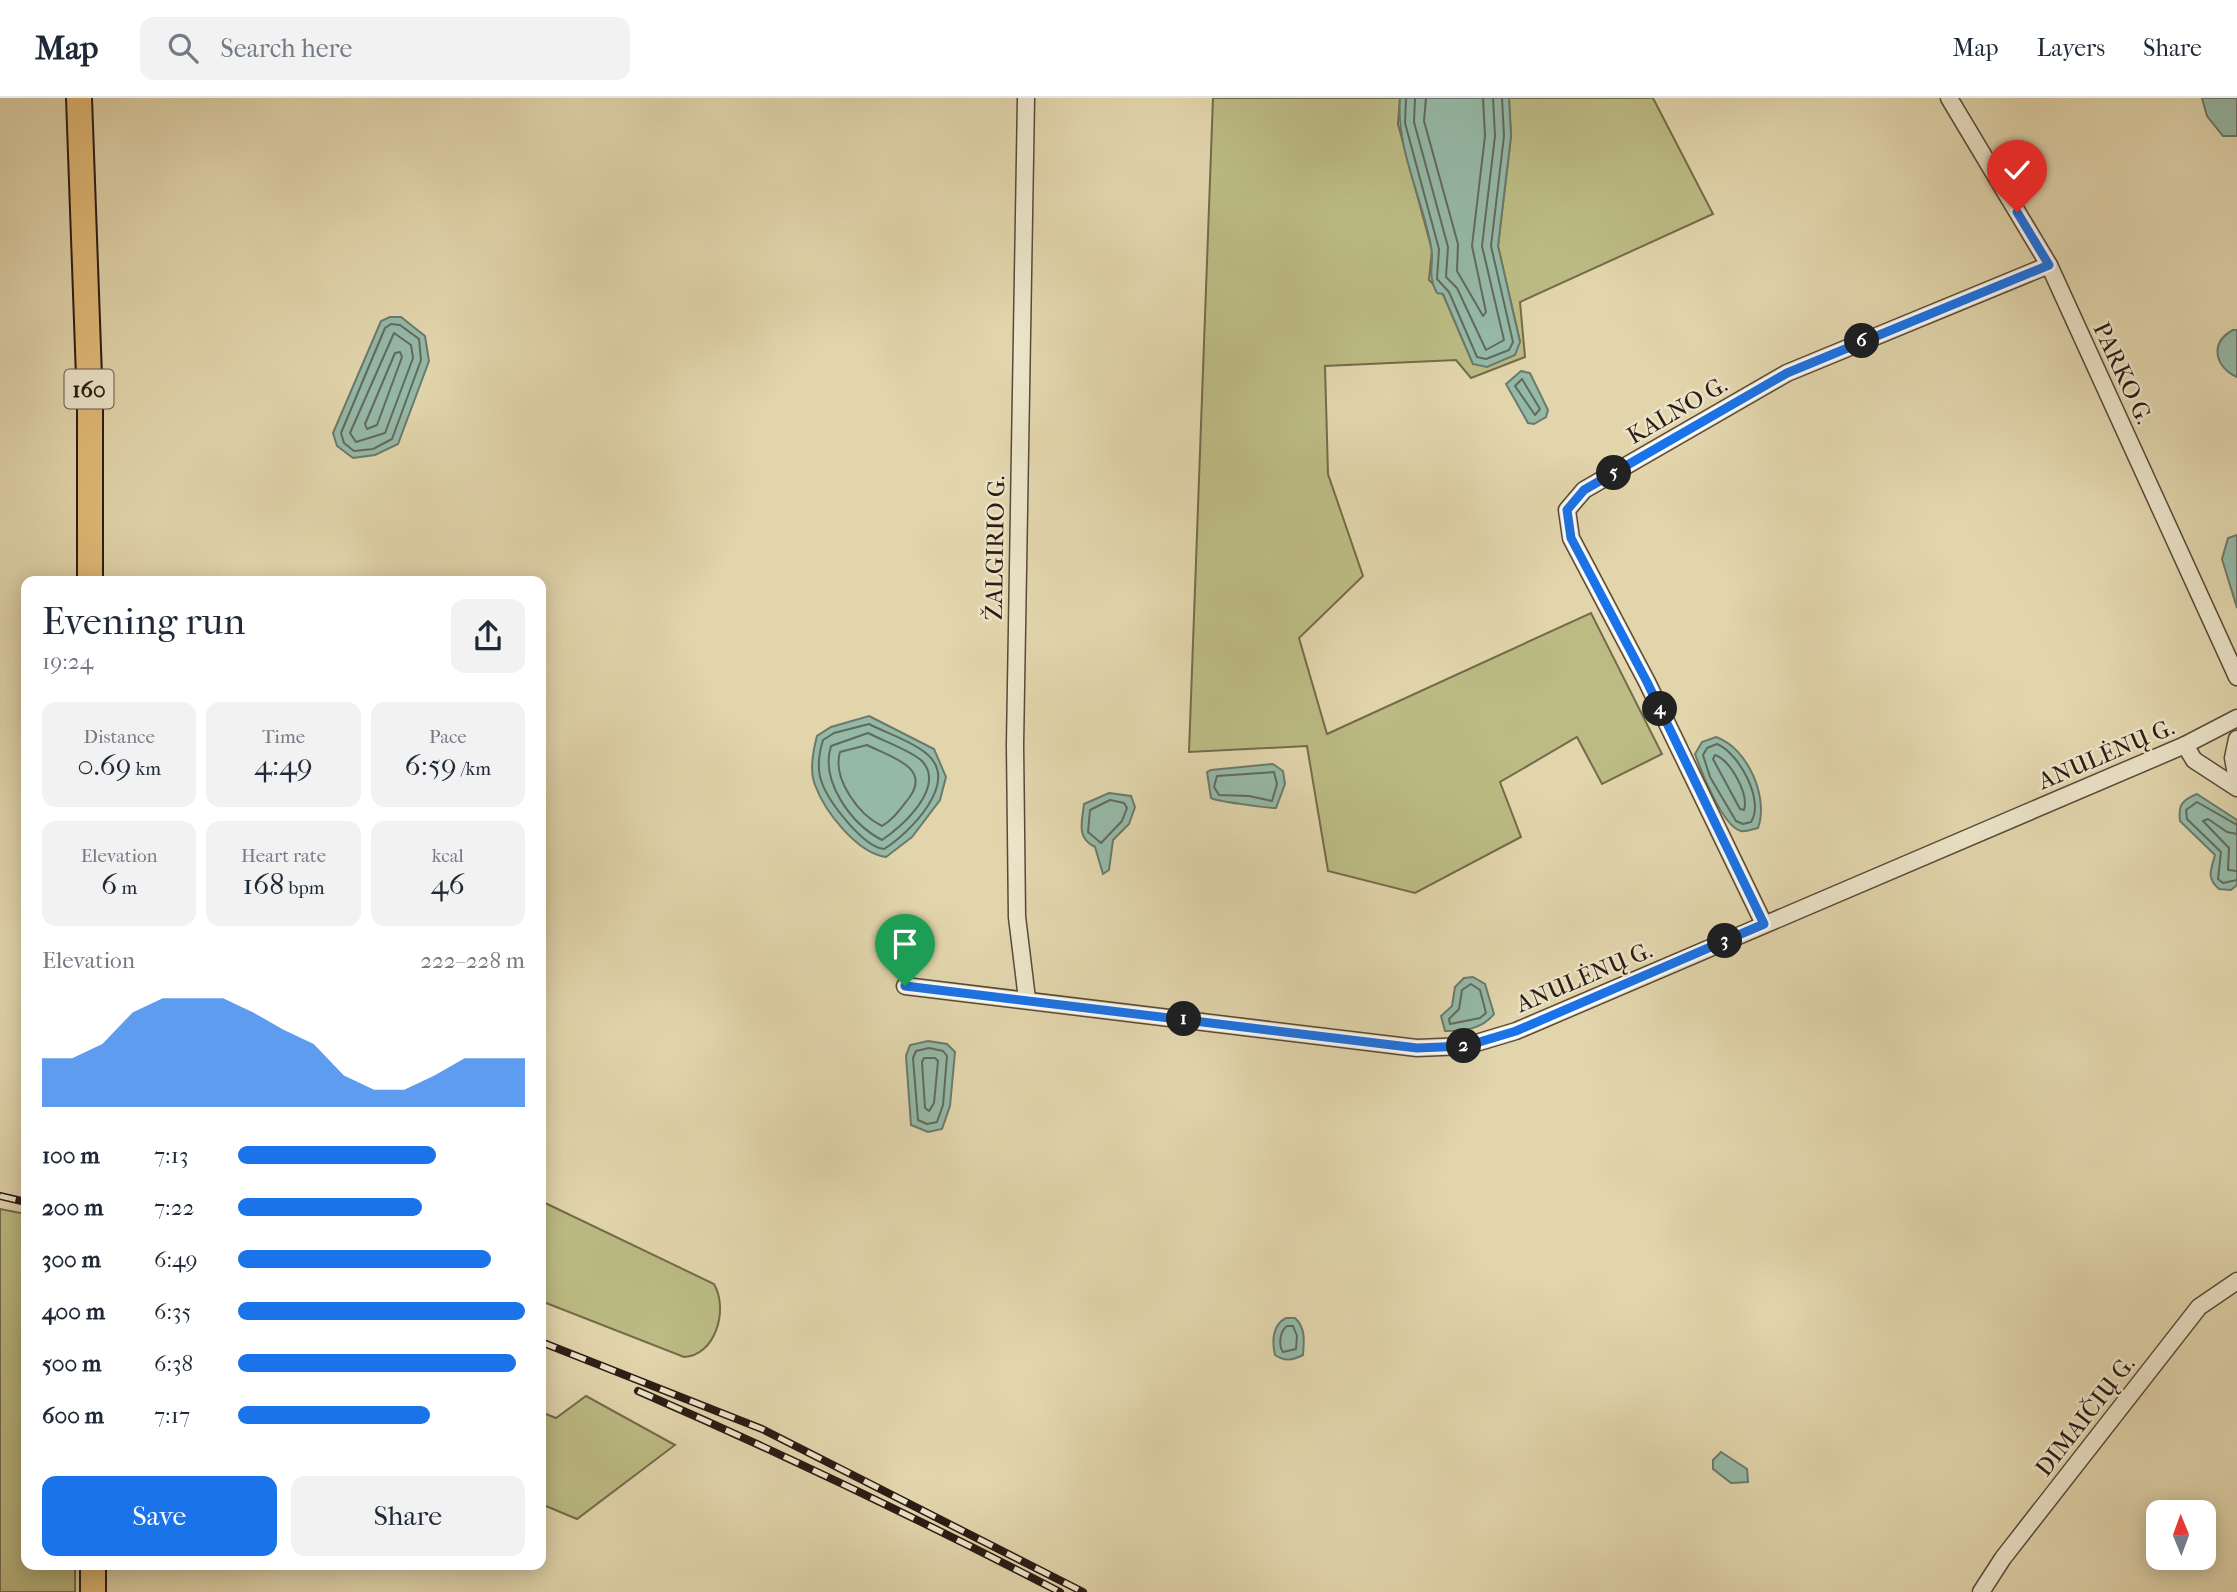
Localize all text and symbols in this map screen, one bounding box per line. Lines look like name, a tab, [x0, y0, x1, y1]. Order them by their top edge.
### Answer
search box	[140, 17, 630, 80]
text: Map	[35, 29, 98, 68]
icon: search	[164, 29, 202, 67]
text: Search here	[220, 33, 352, 64]
text: Map	[1953, 34, 1999, 62]
text: Layers	[2037, 34, 2105, 62]
text: Share	[2143, 34, 2202, 62]
pin	[1987, 140, 2047, 212]
icon: check	[1998, 151, 2036, 189]
street label: PARKO G.	[2087, 318, 2159, 428]
pin: 6	[1844, 324, 1880, 358]
text: 6	[1856, 329, 1867, 351]
road number: 160	[64, 370, 114, 408]
street label: KALNO G.	[1622, 370, 1732, 450]
pin: 5	[1596, 456, 1632, 490]
text: 5	[1609, 461, 1618, 483]
street label: ŽALGIRIO G.	[979, 475, 1010, 621]
text: Evening run	[42, 599, 245, 644]
button: share	[451, 599, 525, 673]
text: 19:24	[42, 648, 93, 675]
pin: 4	[1642, 692, 1678, 726]
text: 4	[1654, 697, 1665, 719]
street label: ANULĖNŲ G.	[2032, 712, 2179, 797]
text: Distance	[83, 726, 155, 748]
text: Time	[262, 726, 305, 748]
text: Pace	[429, 726, 467, 748]
text: 0.69	[77, 748, 131, 783]
text: 4:49	[254, 748, 313, 783]
text: 6:59	[405, 748, 457, 783]
text: km	[131, 758, 161, 780]
text: /km	[457, 758, 491, 780]
text: Elevation	[81, 845, 158, 867]
text: Heart rate	[241, 845, 326, 867]
text: kcal	[432, 845, 464, 867]
text: 6	[101, 867, 117, 902]
text: 168	[243, 867, 284, 902]
text: 46	[431, 867, 465, 902]
text: m	[117, 877, 137, 899]
text: bpm	[284, 877, 324, 899]
pin	[875, 914, 935, 986]
pin: 3	[1708, 924, 1742, 958]
icon: arrive	[886, 925, 924, 963]
text: 3	[1721, 929, 1728, 951]
street label: ANULĖNŲ G.	[1510, 935, 1657, 1020]
text: Elevation	[42, 947, 135, 974]
text: 222–228 m	[420, 947, 525, 974]
pin: 1	[1166, 1002, 1202, 1037]
text: 1	[1180, 1007, 1187, 1029]
pin: 2	[1446, 1028, 1482, 1063]
text: 2	[1459, 1034, 1468, 1056]
text: 100 m	[42, 1142, 100, 1169]
text: 7:13	[154, 1142, 188, 1169]
text: 200 m	[42, 1194, 103, 1221]
text: 7:22	[154, 1194, 194, 1221]
text: 300 m	[42, 1246, 101, 1273]
text: 6:49	[154, 1246, 198, 1273]
text: 400 m	[42, 1298, 105, 1325]
text: 6:35	[154, 1298, 191, 1325]
text: 500 m	[42, 1350, 101, 1377]
text: 6:38	[154, 1350, 193, 1377]
street label: DIMAIČIŲ G.	[2029, 1350, 2141, 1482]
text: 600 m	[42, 1402, 104, 1429]
text: 7:17	[154, 1402, 190, 1429]
button: Save	[42, 1476, 277, 1556]
button: Share	[291, 1476, 525, 1556]
north arrow	[2146, 1500, 2216, 1570]
map controls	[2146, 1500, 2216, 1570]

